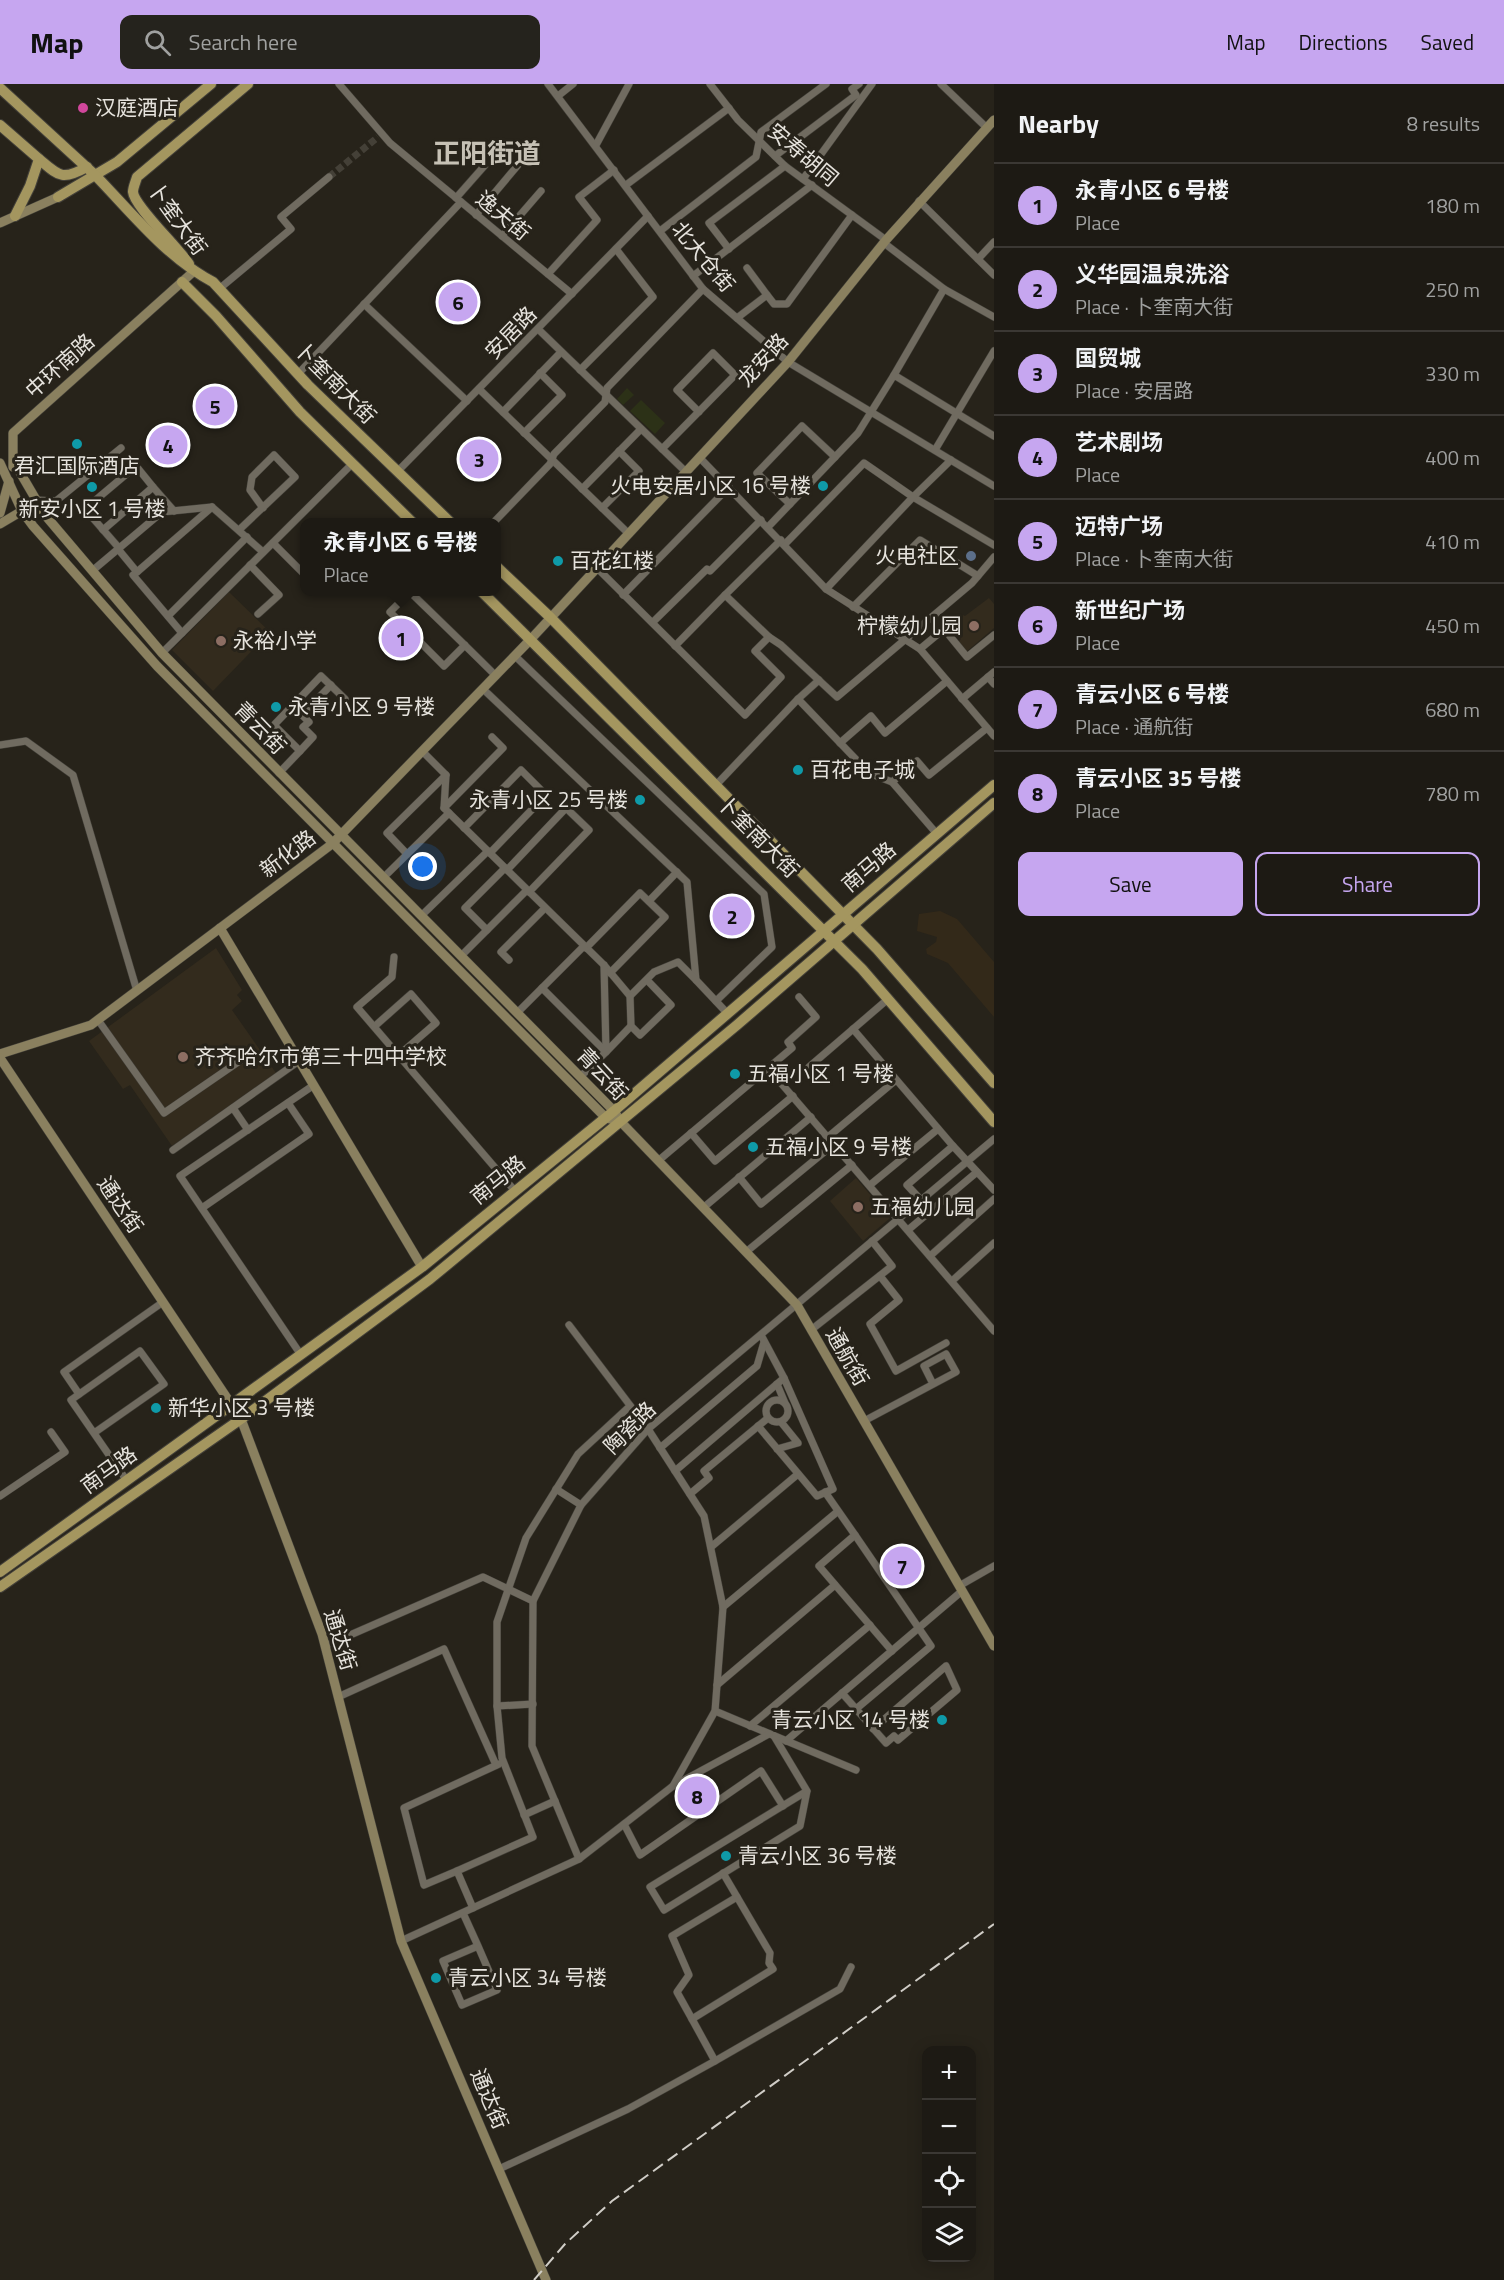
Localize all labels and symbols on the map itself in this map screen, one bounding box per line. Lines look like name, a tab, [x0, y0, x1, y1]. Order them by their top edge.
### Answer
place label: 汉庭酒店	[95, 91, 179, 123]
marker: 汉庭酒店	[76, 101, 90, 115]
street label: 安寿胡同	[761, 115, 846, 193]
district label: 正阳街道	[433, 132, 541, 173]
street label: 卜奎大街	[140, 175, 215, 262]
street label: 逸夫街	[469, 183, 538, 248]
street label: 北大仓街	[665, 214, 743, 299]
pin: 6	[438, 280, 478, 324]
street label: 安居路	[477, 299, 544, 366]
street label: 中环南路	[17, 325, 101, 405]
street label: 龙安路	[729, 325, 795, 393]
street label: 卜奎南大街	[287, 334, 384, 431]
pin: 5	[196, 384, 234, 428]
pin: 4	[148, 422, 188, 468]
pin: 3	[460, 436, 498, 482]
marker: 君汇国际酒店	[70, 437, 84, 451]
place label: 君汇国际酒店	[14, 449, 140, 481]
place label: 火电安居小区 16 号楼	[610, 469, 811, 501]
marker: 火电安居小区 16 号楼	[816, 479, 830, 493]
marker: 新安小区 1 号楼	[85, 480, 99, 494]
place label: 新安小区 1 号楼	[19, 492, 166, 524]
place label: 火电社区	[875, 539, 959, 571]
place label: 百花红楼	[570, 544, 654, 576]
marker: 火电社区	[964, 549, 978, 563]
marker: 百花红楼	[551, 554, 565, 568]
place label: 柠檬幼儿园	[857, 609, 962, 641]
pin: 1	[382, 616, 420, 660]
marker: 柠檬幼儿园	[967, 619, 981, 633]
place label: 永裕小学	[233, 624, 317, 656]
marker: 永裕小学	[214, 634, 228, 648]
place label: 永青小区 9 号楼	[288, 690, 435, 722]
street label: 青云街	[227, 694, 294, 761]
marker: 永青小区 9 号楼	[269, 700, 283, 714]
place label: 百花电子城	[810, 753, 915, 785]
marker: 百花电子城	[791, 763, 805, 777]
place label: 永青小区 25 号楼	[469, 783, 628, 815]
street label: 卜奎南大街	[710, 788, 807, 885]
marker: 永青小区 25 号楼	[633, 793, 647, 807]
street label: 新化路	[253, 821, 322, 885]
street label: 南马路	[834, 834, 903, 899]
your location	[408, 852, 437, 881]
pin: 2	[712, 894, 752, 938]
street label: 青云街	[570, 1039, 636, 1107]
place label: 齐齐哈尔市第三十四中学校	[195, 1040, 447, 1072]
marker: 齐齐哈尔市第三十四中学校	[176, 1050, 190, 1064]
place label: 五福小区 1 号楼	[747, 1057, 894, 1089]
marker: 五福小区 1 号楼	[728, 1067, 742, 1081]
place label: 五福小区 9 号楼	[765, 1130, 912, 1162]
marker: 五福小区 9 号楼	[746, 1140, 760, 1154]
street label: 南马路	[463, 1147, 532, 1211]
street label: 通达街	[90, 1169, 152, 1240]
place label: 五福幼儿园	[870, 1190, 975, 1222]
marker: 五福幼儿园	[851, 1200, 865, 1214]
street label: 通航街	[818, 1321, 877, 1392]
place label: 新华小区 3 号楼	[168, 1391, 315, 1423]
street label: 陶瓷路	[596, 1394, 663, 1461]
marker: 新华小区 3 号楼	[149, 1401, 163, 1415]
street label: 南马路	[74, 1438, 143, 1501]
pin: 7	[882, 1544, 922, 1588]
street label: 通达街	[316, 1605, 365, 1675]
place label: 青云小区 14 号楼	[771, 1703, 930, 1735]
marker: 青云小区 14 号楼	[935, 1713, 949, 1727]
pin: 8	[678, 1774, 716, 1818]
place label: 青云小区 36 号楼	[738, 1839, 897, 1871]
marker: 青云小区 36 号楼	[719, 1849, 733, 1863]
place label: 青云小区 34 号楼	[448, 1961, 607, 1993]
marker: 青云小区 34 号楼	[429, 1971, 443, 1985]
street label: 通达街	[463, 2063, 517, 2134]

